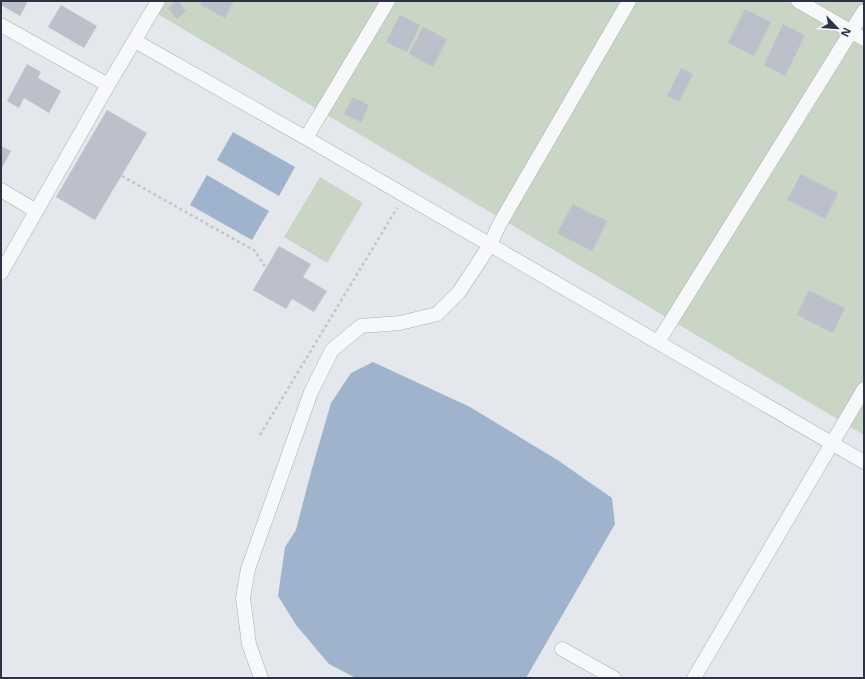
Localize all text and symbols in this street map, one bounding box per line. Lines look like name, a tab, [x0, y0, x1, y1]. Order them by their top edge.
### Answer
north arrow	[817, 8, 857, 48]
text: N	[838, 25, 855, 40]

